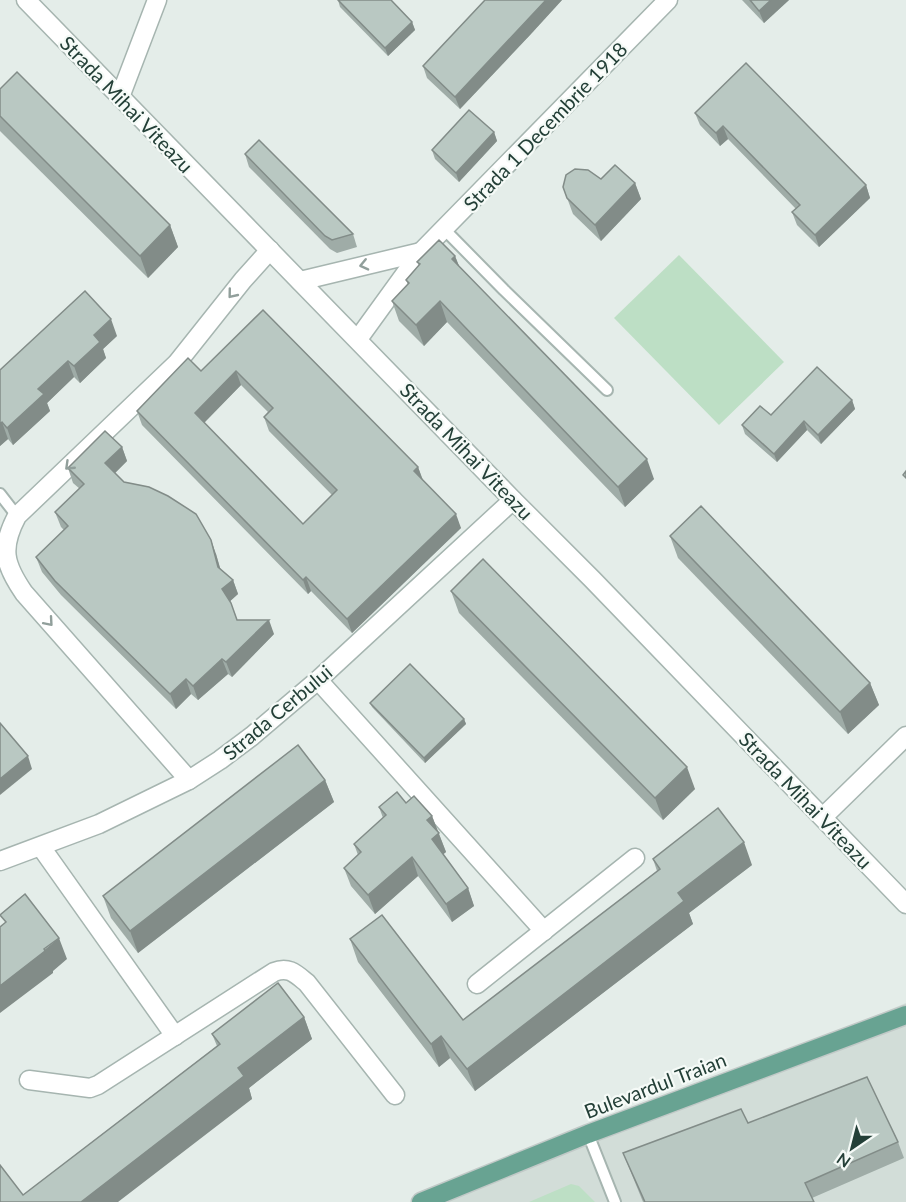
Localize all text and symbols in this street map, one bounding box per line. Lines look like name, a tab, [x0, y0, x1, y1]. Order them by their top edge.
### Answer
street label: Strada Mihai Viteazu	[56, 31, 198, 177]
street label: Strada 1 Decembrie 1918	[458, 37, 632, 215]
one-way arrow	[359, 257, 369, 270]
one-way arrow	[228, 287, 239, 298]
street label: Strada Mihai Viteazu	[396, 378, 538, 524]
one-way arrow	[66, 459, 76, 470]
one-way arrow	[42, 615, 53, 626]
street label: Strada Cerbului	[218, 659, 336, 765]
street label: Strada Mihai Viteazu	[735, 727, 877, 873]
street label: Bulevardul Traian	[581, 1047, 729, 1123]
north arrow	[822, 1118, 882, 1178]
text: N	[833, 1149, 854, 1172]

